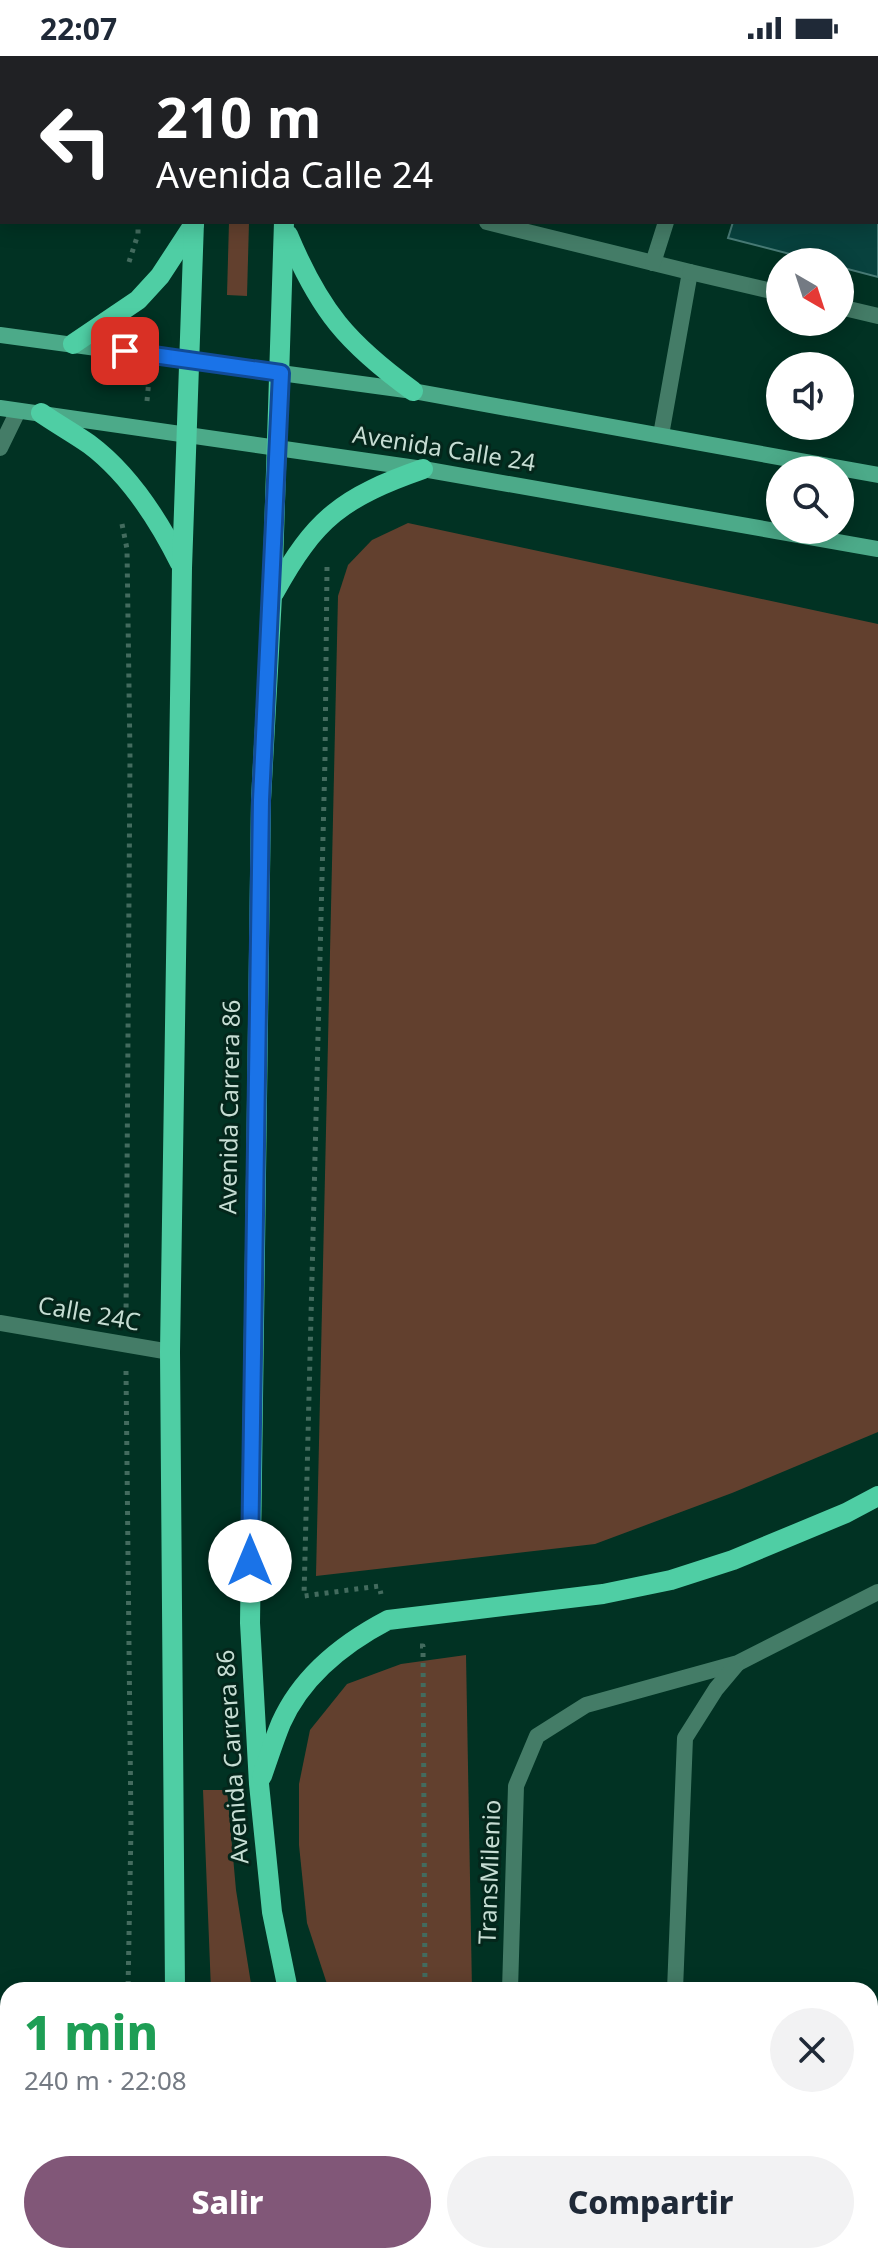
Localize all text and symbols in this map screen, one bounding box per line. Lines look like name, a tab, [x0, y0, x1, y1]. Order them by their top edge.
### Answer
text: 22:07	[40, 8, 117, 49]
text: 210 m	[156, 78, 321, 154]
icon: left	[24, 88, 128, 192]
text: Avenida Calle 24	[156, 150, 433, 199]
north arrow	[766, 248, 854, 336]
map controls	[766, 248, 854, 544]
pin	[91, 317, 159, 385]
icon: arrive	[103, 329, 147, 373]
button: sound	[766, 352, 854, 440]
street label: Avenida Calle 24	[350, 417, 538, 478]
button: search	[766, 456, 854, 544]
street label: Avenida Carrera 86	[210, 999, 247, 1215]
street label: Calle 24C	[35, 1287, 143, 1338]
position arrow	[208, 1519, 292, 1603]
street label: Avenida Carrera 86	[208, 1649, 255, 1865]
street label: TransMilenio	[469, 1799, 508, 1945]
text: 1 min	[24, 1999, 158, 2064]
button: close	[770, 2008, 854, 2092]
text: 240 m · 22:08	[24, 2062, 187, 2098]
button: Salir	[24, 2156, 431, 2248]
button: Compartir	[447, 2156, 854, 2248]

